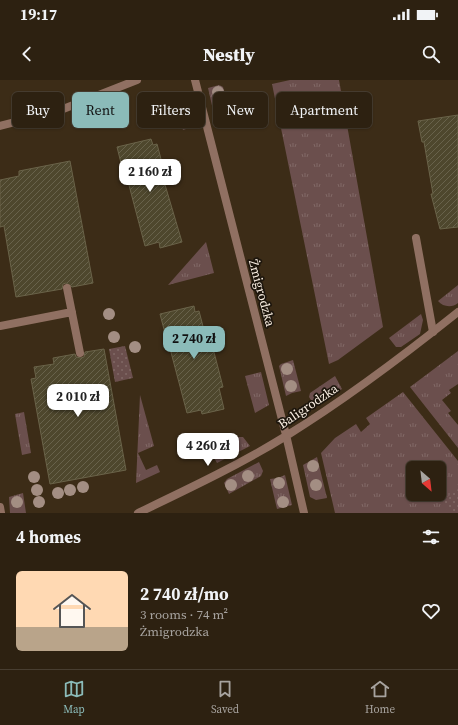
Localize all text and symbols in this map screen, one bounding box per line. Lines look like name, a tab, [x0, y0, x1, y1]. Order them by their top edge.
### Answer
text: 19:17	[20, 4, 57, 25]
text: Nestly	[203, 42, 255, 67]
icon: back	[16, 43, 38, 65]
icon: search	[420, 43, 442, 65]
chip: Buy	[12, 92, 64, 128]
chip: Rent	[72, 92, 129, 128]
chip: Filters	[137, 92, 205, 128]
chip: New	[213, 92, 268, 128]
chip: Apartment	[276, 92, 372, 128]
pin: 2 160 zł	[109, 159, 191, 193]
text: 2 160 zł	[128, 163, 172, 180]
street label: Żmigrodzka	[245, 257, 279, 329]
pin: 2 740 zł	[153, 326, 235, 360]
text: 2 740 zł	[172, 330, 216, 347]
street label: Baligrodzka	[275, 380, 342, 432]
pin: 2 010 zł	[37, 384, 119, 418]
text: 2 010 zł	[56, 388, 100, 405]
pin: 4 260 zł	[167, 433, 249, 467]
text: 4 260 zł	[186, 437, 230, 454]
north arrow	[406, 461, 446, 501]
map controls	[406, 461, 446, 501]
text: 4 homes	[16, 525, 81, 549]
icon: filters	[420, 526, 442, 548]
text: 2 740 zł/mo	[140, 582, 229, 606]
icon: home	[48, 587, 96, 635]
icon: heart	[420, 600, 442, 622]
text: 3 rooms · 74 m²	[140, 606, 228, 623]
text: Żmigrodzka	[140, 623, 209, 640]
tab: Map	[63, 678, 85, 717]
tab: Saved	[211, 678, 239, 717]
tab: Home	[365, 678, 395, 717]

